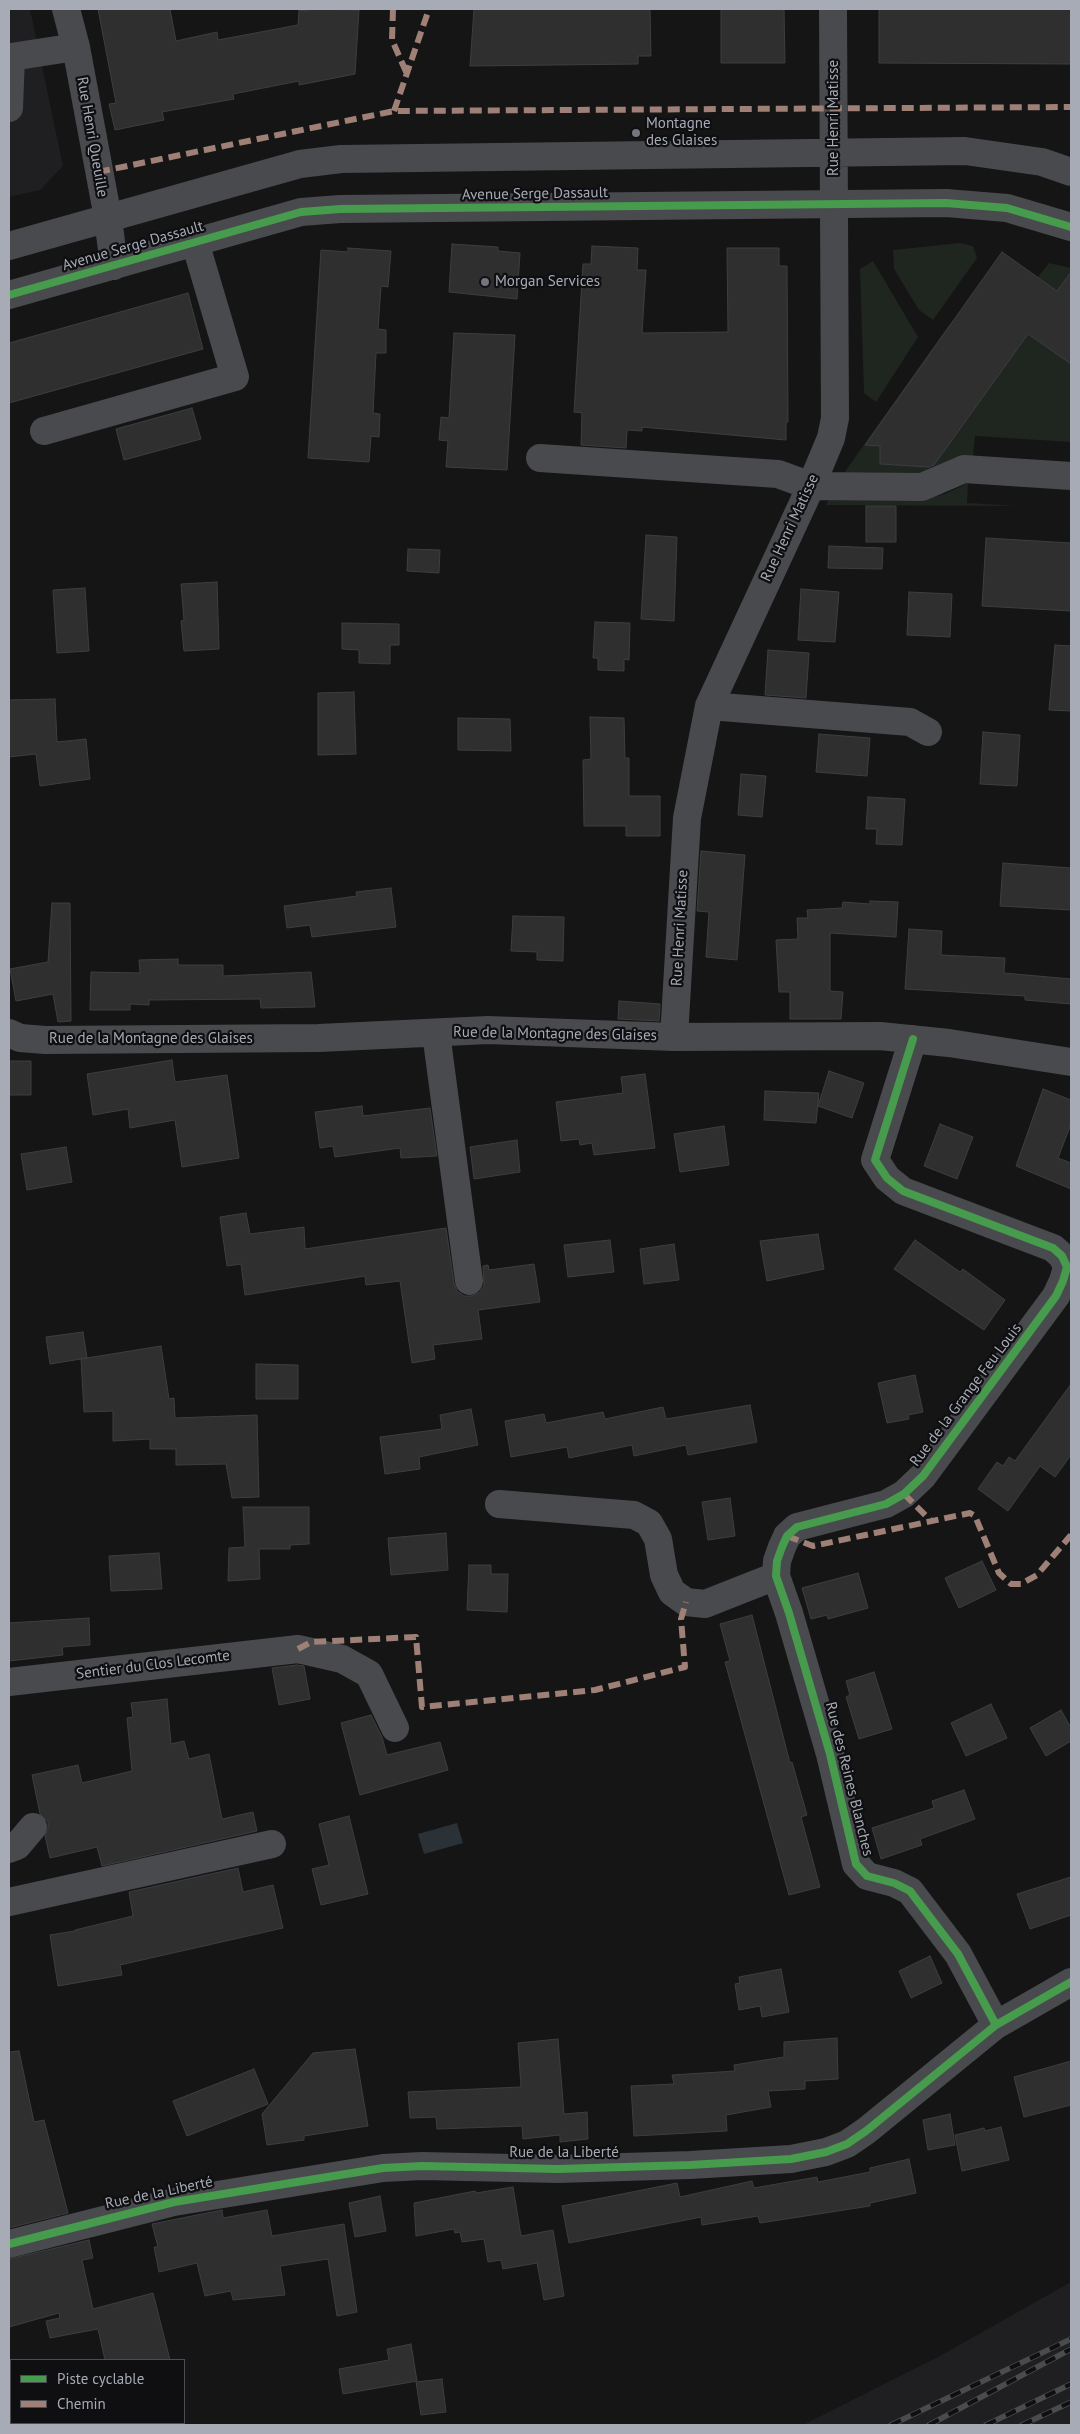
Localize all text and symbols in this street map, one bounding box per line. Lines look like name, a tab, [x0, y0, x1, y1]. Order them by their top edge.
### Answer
street label: Rue Henri Matisse	[825, 60, 843, 176]
street label: Rue Henri Queuille	[73, 75, 111, 199]
place label: Montagne des Glaises	[646, 115, 717, 150]
marker: Montagne des Glaises	[630, 127, 642, 139]
street label: Avenue Serge Dassault	[462, 184, 608, 204]
street label: Avenue Serge Dassault	[60, 217, 206, 275]
place label: Morgan Services	[495, 273, 600, 291]
marker: Morgan Services	[479, 276, 491, 288]
street label: Rue Henri Matisse	[757, 472, 823, 584]
street label: Rue Henri Matisse	[668, 870, 692, 986]
street label: Rue de la Montagne des Glaises	[453, 1023, 657, 1045]
street label: Rue de la Montagne des Glaises	[49, 1030, 253, 1048]
street label: Rue de la Grange Feu Louis	[906, 1320, 1026, 1470]
street label: Sentier du Clos Lecomte	[75, 1647, 231, 1683]
street label: Rue des Reines Blanches	[821, 1700, 877, 1858]
street label: Rue de la Liberté	[509, 2144, 619, 2162]
street label: Rue de la Liberté	[104, 2173, 214, 2213]
legend	[10, 2359, 185, 2424]
text: Piste cyclable	[57, 2369, 144, 2388]
text: Chemin	[57, 2394, 106, 2413]

